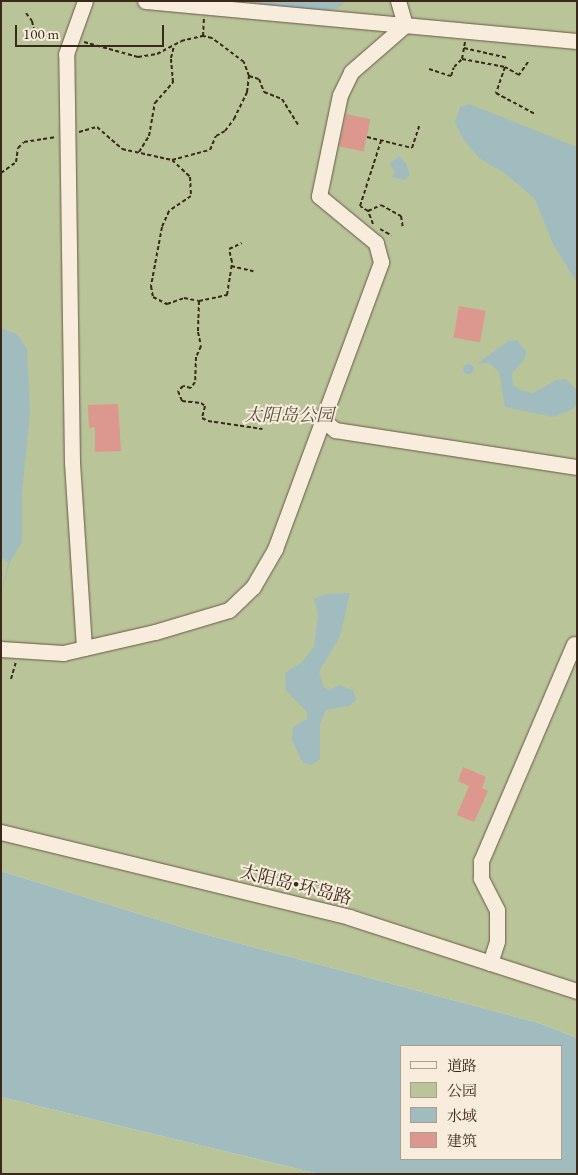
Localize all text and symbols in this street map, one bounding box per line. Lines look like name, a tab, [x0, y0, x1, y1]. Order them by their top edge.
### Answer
scale bar	[18, 15, 166, 47]
text: 100 m	[23, 24, 59, 43]
park label: 太阳岛公园	[244, 404, 334, 426]
street label: 太阳岛•环岛路	[238, 861, 354, 909]
legend	[400, 1045, 563, 1160]
text: 道路	[447, 1056, 477, 1075]
text: 公园	[447, 1081, 477, 1100]
text: 水域	[447, 1106, 477, 1125]
text: 建筑	[447, 1131, 477, 1150]

